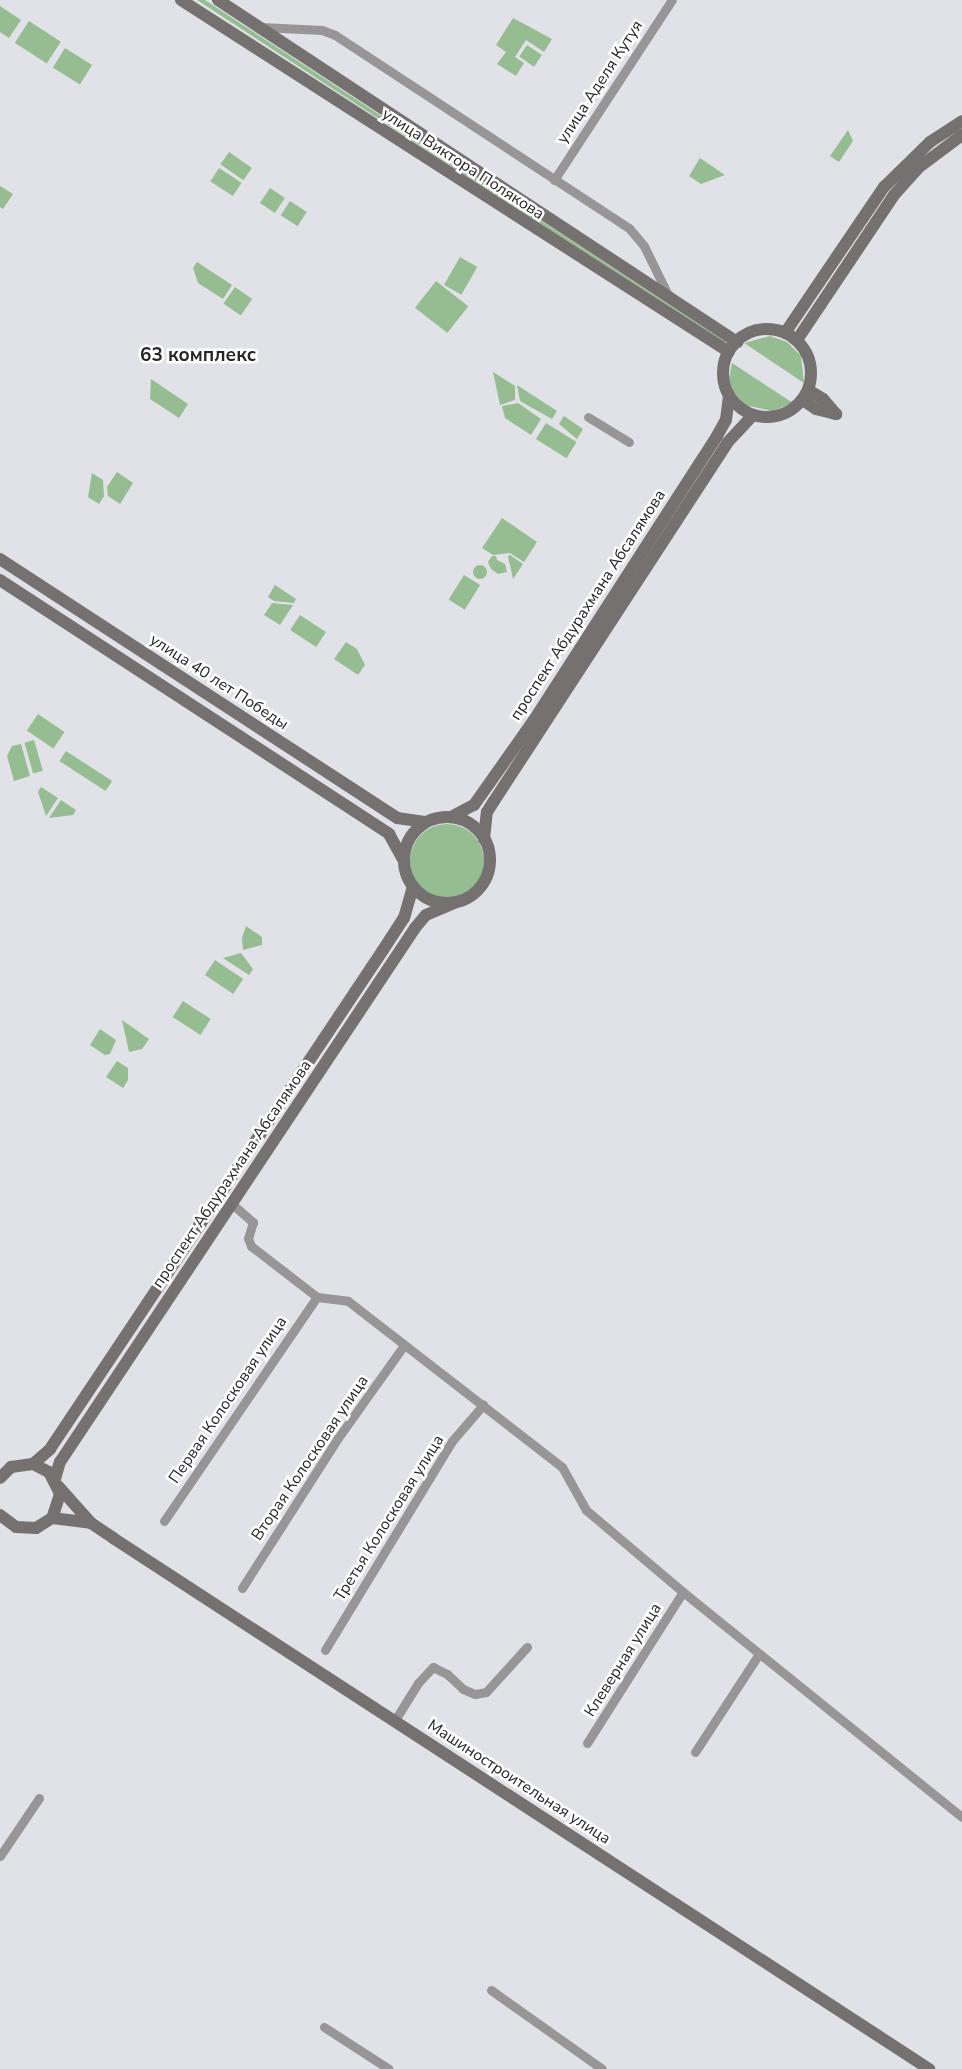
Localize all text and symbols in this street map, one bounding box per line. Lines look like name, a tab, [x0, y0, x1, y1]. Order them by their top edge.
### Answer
street label: улица Аделя Кутуя	[553, 17, 647, 147]
street label: улица Виктора Полякова	[378, 104, 548, 224]
district label: 63 комплекс	[140, 345, 256, 367]
street label: проспект Абдурахмана Абсалямова	[506, 486, 670, 724]
street label: улица 40 лет Победы	[146, 630, 292, 734]
street label: проспект Абдурахмана Абсалямова	[148, 1056, 316, 1292]
street label: Первая Колосковая улица	[165, 1313, 291, 1487]
street label: Вторая Колосковая улица	[248, 1372, 372, 1544]
street label: Третья Колосковая улица	[330, 1431, 448, 1605]
street label: Клеверная улица	[580, 1600, 666, 1720]
street label: Машиностроительная улица	[424, 1716, 614, 1848]

